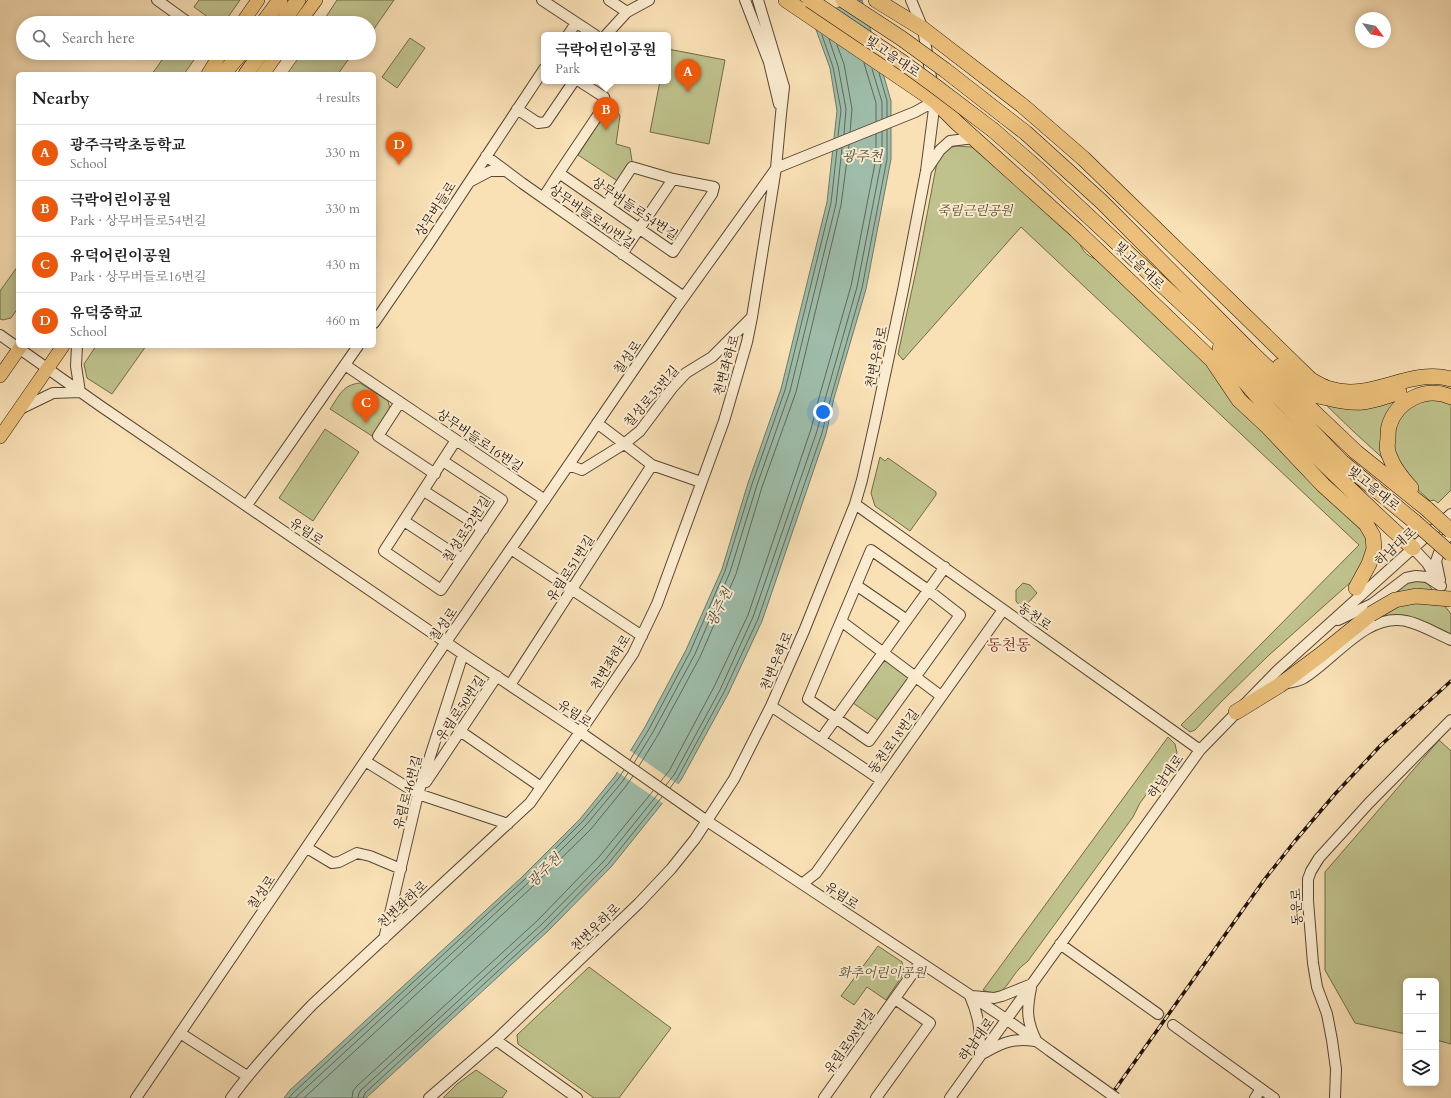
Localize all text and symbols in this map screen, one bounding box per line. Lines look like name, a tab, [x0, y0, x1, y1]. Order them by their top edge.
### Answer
north arrow	[1355, 12, 1391, 48]
search box	[16, 16, 376, 60]
icon: search	[30, 27, 52, 49]
text: Search here	[62, 28, 135, 48]
popup	[541, 32, 671, 84]
street label: 빛고을대로	[861, 32, 924, 82]
text: 극락어린이공원	[555, 40, 657, 60]
pin: A	[675, 59, 701, 92]
text: Park	[555, 60, 580, 78]
text: Nearby	[32, 87, 89, 110]
text: 4 results	[316, 89, 360, 107]
pin: B	[593, 97, 619, 130]
pin: D	[386, 132, 412, 165]
text: 광주극락초등학교	[70, 135, 186, 155]
text: A	[40, 144, 50, 162]
text: 330 m	[326, 144, 360, 162]
water label: 광주천	[842, 147, 884, 166]
text: School	[70, 155, 107, 173]
street label: 상무버들로54번길	[587, 173, 681, 245]
street label: 상무버들로	[411, 178, 461, 241]
street label: 상무버들로40번길	[545, 180, 638, 253]
text: 극락어린이공원	[70, 190, 171, 210]
text: B	[40, 200, 50, 218]
text: 330 m	[326, 200, 360, 218]
park label: 죽림근린공원	[937, 202, 1014, 220]
text: Park · 상무버들로54번길	[70, 212, 207, 230]
street label: 빛고을대로	[1110, 238, 1169, 294]
text: 유덕어린이공원	[70, 246, 171, 266]
text: C	[40, 256, 50, 274]
text: 430 m	[326, 256, 360, 274]
text: Park · 상무버들로16번길	[70, 268, 207, 286]
text: 유덕중학교	[70, 303, 142, 323]
text: D	[39, 312, 51, 330]
text: 460 m	[326, 312, 360, 330]
text: School	[70, 323, 107, 341]
street label: 천변우하로	[862, 324, 892, 390]
street label: 천변좌하로	[710, 332, 744, 398]
street label: 칠성로	[610, 337, 646, 378]
street label: 칠성로35번길	[620, 362, 684, 431]
pin: C	[353, 390, 379, 423]
your location	[813, 402, 833, 422]
street label: 상무버들로16번길	[432, 405, 526, 477]
street label: 빛고을대로	[1343, 462, 1404, 516]
street label: 칠성로52번길	[439, 493, 495, 566]
street label: 유림로	[286, 514, 327, 550]
street label: 하남대로	[1371, 523, 1421, 570]
street label: 유림로51번길	[543, 532, 599, 605]
water label: 광주천	[702, 583, 738, 630]
street label: 동천로	[1014, 599, 1055, 635]
street label: 칠성로	[426, 604, 462, 645]
street label: 천변우하로	[756, 629, 798, 694]
street label: 천변좌하로	[587, 631, 635, 694]
district label: 동천동	[987, 635, 1031, 655]
street label: 유림로50번길	[432, 672, 490, 745]
street label: 유림로	[554, 696, 595, 732]
street label: 동천로18번길	[864, 706, 923, 778]
street label: 하남대로	[1144, 751, 1188, 802]
street label: 유림로46번길	[389, 753, 427, 831]
water label: 광주천	[523, 848, 567, 891]
street label: 칠성로	[244, 872, 280, 913]
street label: 천변좌하로	[374, 876, 432, 933]
street label: 유림로	[821, 878, 862, 914]
street label: 동운로	[1287, 887, 1307, 926]
street label: 천변우하로	[567, 899, 625, 956]
park label: 화추어린이공원	[838, 964, 927, 982]
map controls	[1403, 978, 1439, 1086]
button: +	[1403, 978, 1439, 1014]
street label: 유림로98번길	[820, 1006, 879, 1078]
street label: 하남대로	[955, 1014, 999, 1065]
button: −	[1403, 1014, 1439, 1050]
button: layers	[1403, 1050, 1439, 1086]

